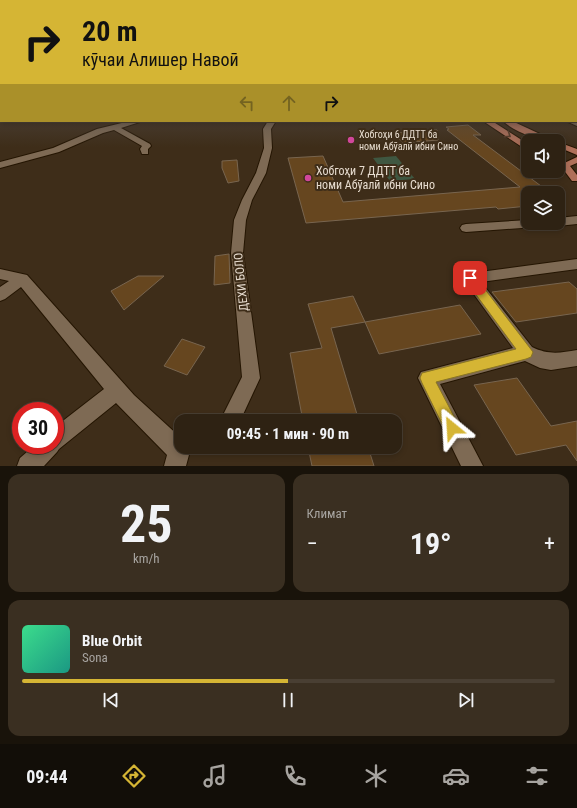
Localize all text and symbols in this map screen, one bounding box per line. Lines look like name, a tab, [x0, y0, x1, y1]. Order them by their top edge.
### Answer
text: 20 m	[82, 15, 138, 48]
icon: right	[16, 16, 68, 68]
text: кӯчаи Алишер Навоӣ	[82, 49, 239, 70]
icon: left	[236, 92, 258, 114]
icon: ahead	[278, 92, 300, 114]
icon: right	[320, 92, 342, 114]
place label: Хобгоҳи 6 ДДТТ ба номи Абӯалӣ ибни Сино	[359, 129, 458, 152]
one-way arrow	[504, 130, 511, 137]
map controls	[521, 134, 565, 230]
button: sound	[521, 134, 565, 178]
marker: Хобгоҳи 6 ДДТТ ба номи Абӯалӣ ибни Сино	[346, 135, 356, 145]
place label: Хобгоҳи 7 ДДТТ ба номи Абӯалӣ ибни Сино	[316, 164, 435, 192]
marker: Хобгоҳи 7 ДДТТ ба номи Абӯалӣ ибни Сино	[303, 173, 313, 183]
button: layers	[521, 186, 565, 230]
street label: ДЕХИ БОЛО	[231, 252, 251, 312]
pin	[453, 261, 487, 295]
icon: arrive	[459, 267, 481, 289]
speed limit sign: 30	[12, 402, 64, 454]
position arrow	[431, 407, 473, 449]
text: 09:45 · 1 мин · 90 m	[227, 425, 349, 443]
text: 25	[120, 494, 173, 555]
text: Климат	[307, 506, 347, 521]
text: 19°	[410, 526, 452, 561]
text: −	[307, 531, 318, 556]
text: +	[544, 531, 555, 556]
text: km/h	[133, 551, 160, 566]
text: Blue Orbit	[82, 632, 142, 650]
text: Sona	[82, 650, 108, 665]
icon: previous	[100, 689, 122, 711]
icon: pause	[277, 689, 299, 711]
icon: next	[455, 689, 477, 711]
icon: directions	[120, 762, 148, 790]
icon: music	[201, 762, 229, 790]
icon: phone	[281, 762, 309, 790]
icon: climate	[362, 762, 390, 790]
icon: car	[442, 762, 470, 790]
icon: filters	[523, 762, 551, 790]
text: 09:44	[26, 766, 68, 787]

